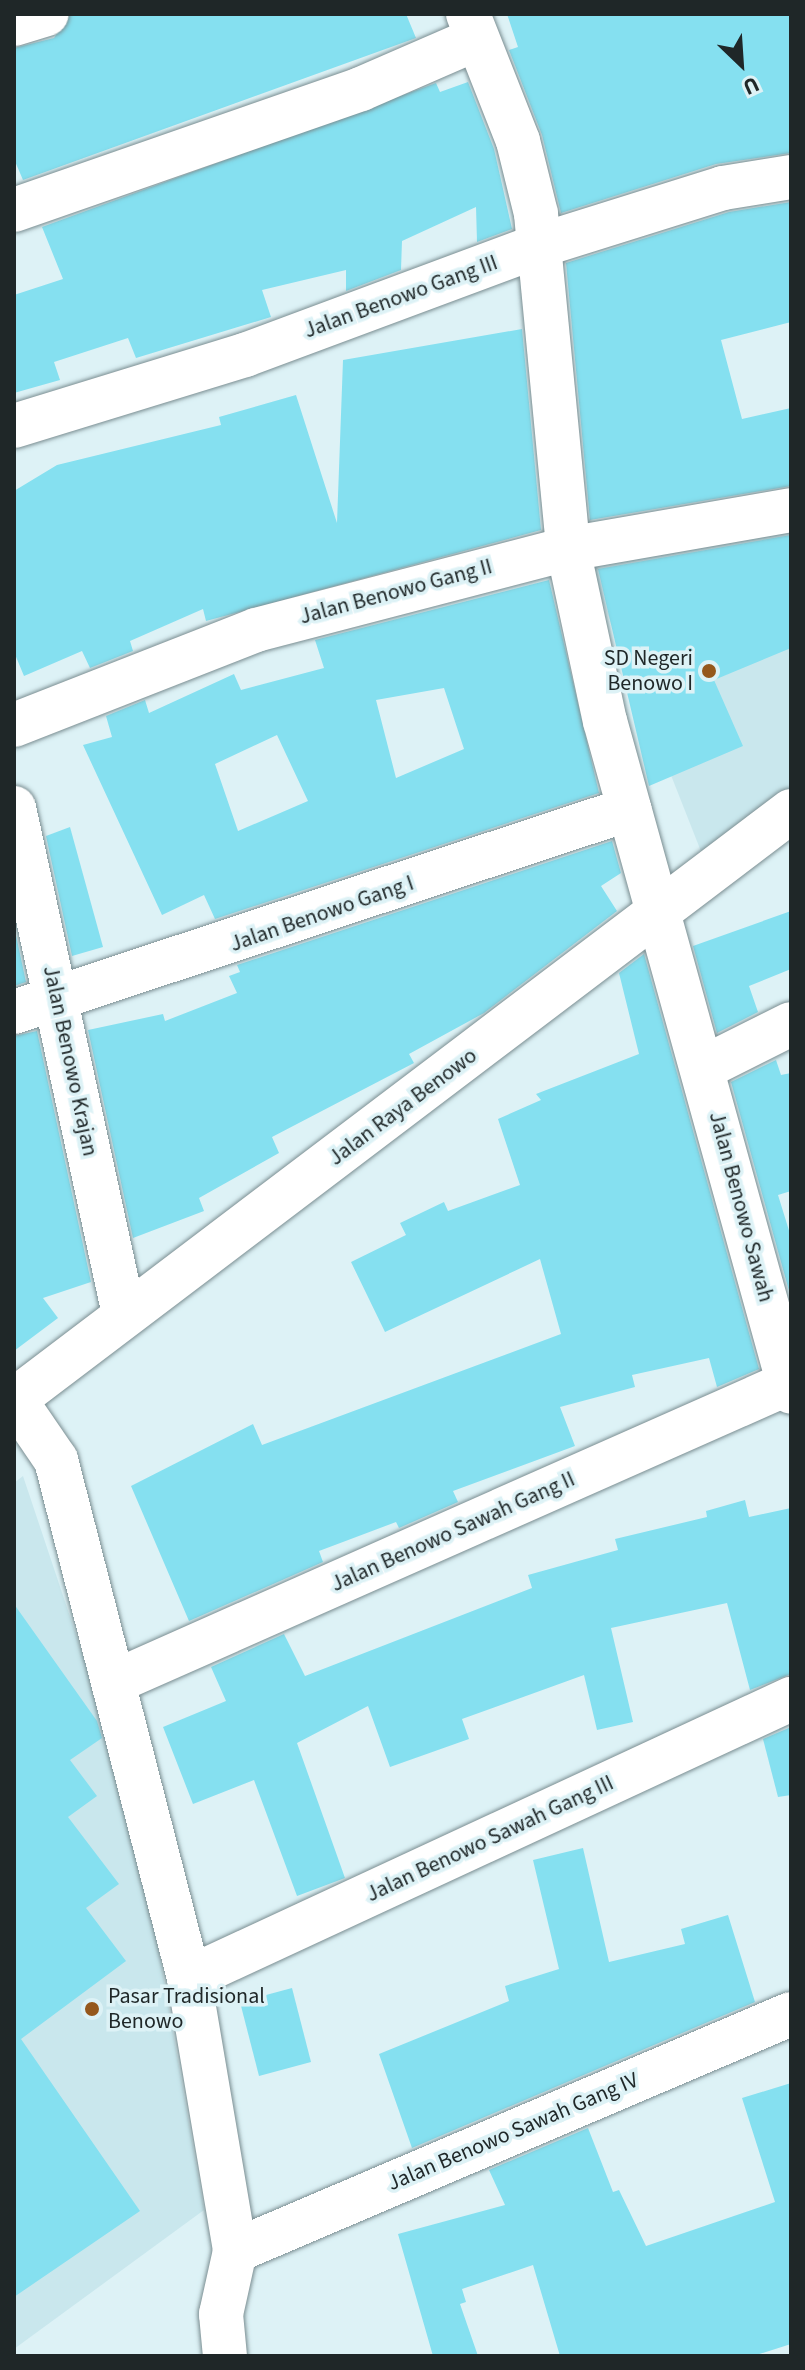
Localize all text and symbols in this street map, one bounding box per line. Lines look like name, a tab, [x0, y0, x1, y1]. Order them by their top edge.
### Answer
north arrow	[701, 24, 781, 104]
text: U	[738, 68, 765, 103]
street label: Jalan Benowo Gang III	[301, 250, 501, 344]
street label: Jalan Benowo Gang II	[297, 554, 495, 630]
place label: SD Negeri Benowo I	[604, 645, 693, 696]
marker: SD Negeri Benowo I	[700, 662, 718, 680]
street label: Jalan Benowo Gang I	[227, 870, 417, 958]
street label: Jalan Benowo Krajan	[37, 963, 103, 1159]
street label: Jalan Raya Benowo	[324, 1043, 482, 1171]
street label: Jalan Benowo Sawah	[703, 1109, 779, 1305]
street label: Jalan Benowo Sawah Gang II	[327, 1466, 579, 1598]
street label: Jalan Benowo Sawah Gang III	[362, 1770, 618, 1908]
place label: Pasar Tradisional Benowo	[108, 1983, 265, 2034]
marker: Pasar Tradisional Benowo	[83, 2000, 101, 2018]
street label: Jalan Benowo Sawah Gang IV	[384, 2067, 642, 2197]

